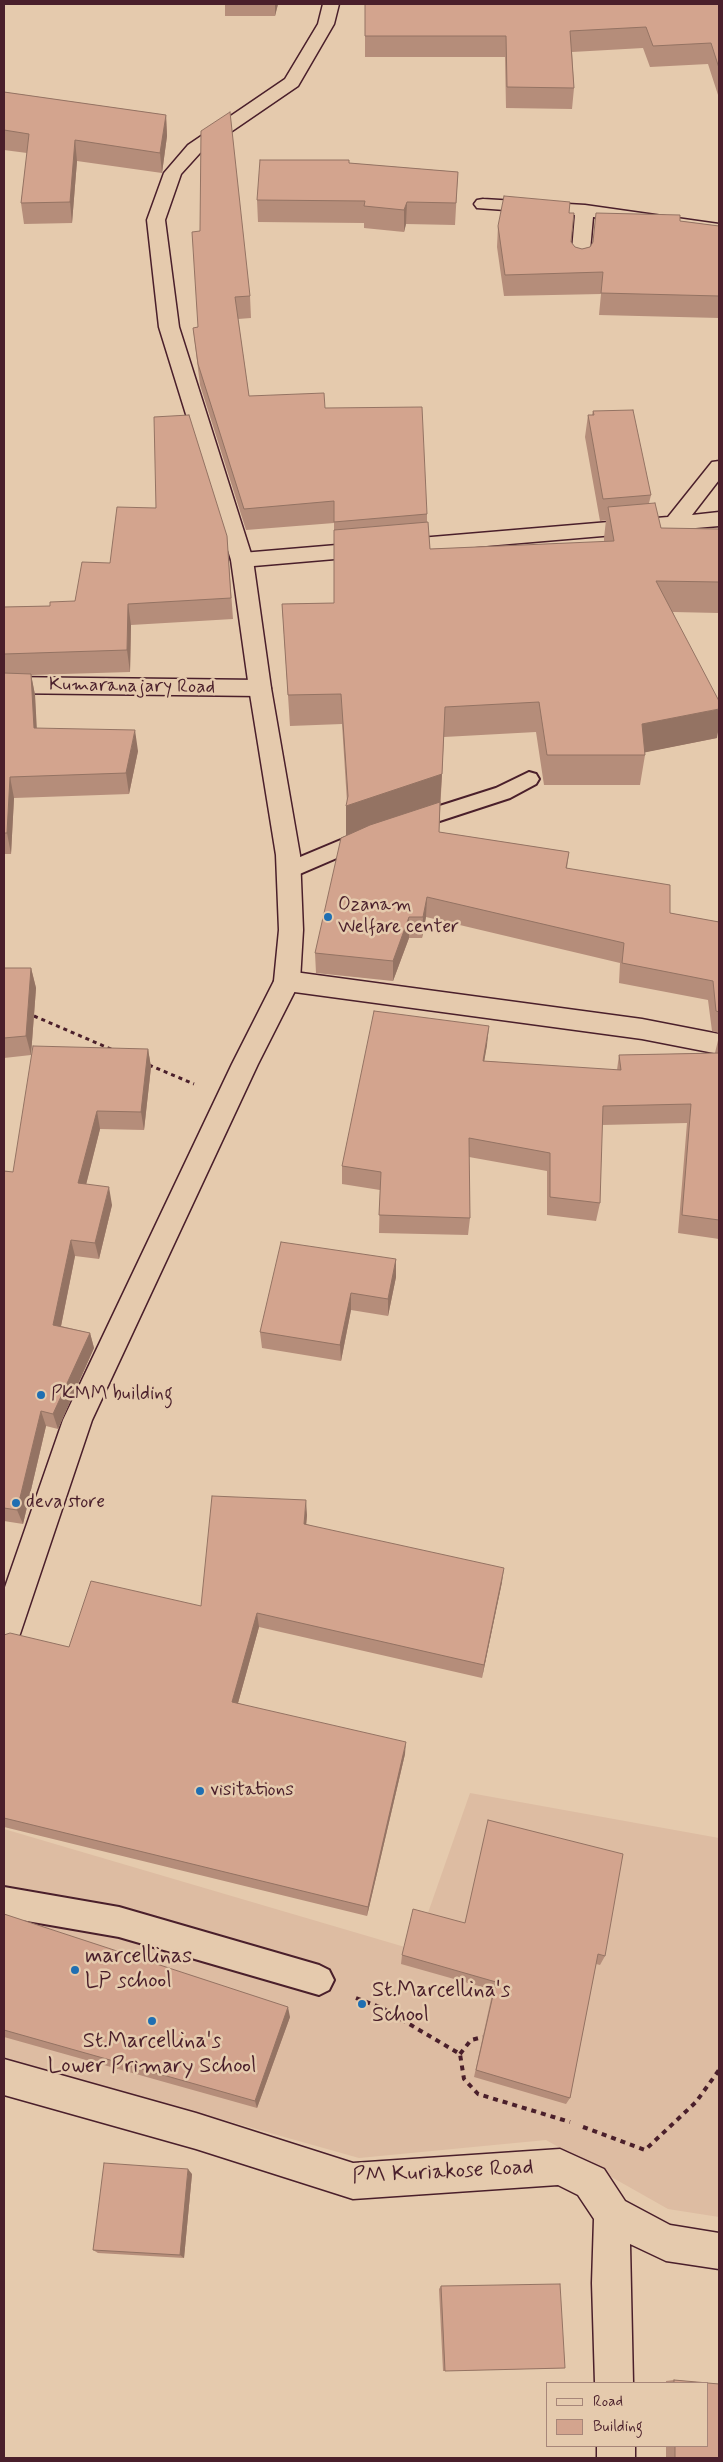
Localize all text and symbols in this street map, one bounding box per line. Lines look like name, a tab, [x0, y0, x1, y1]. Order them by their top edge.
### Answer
street label: Kumaranajary Road	[49, 674, 215, 700]
place label: Ozanam Welfare center	[338, 895, 459, 939]
marker: Ozanam Welfare center	[322, 911, 334, 923]
place label: PKMM building	[51, 1384, 173, 1406]
marker: PKMM building	[35, 1389, 47, 1401]
place label: deva store	[26, 1492, 105, 1514]
marker: deva store	[10, 1497, 22, 1509]
place label: visitations	[210, 1780, 294, 1802]
marker: visitations	[194, 1785, 206, 1797]
place label: marcellinas LP school	[85, 1944, 192, 1995]
marker: marcellinas LP school	[69, 1964, 81, 1976]
place label: St.Marcellina's School	[372, 1978, 510, 2030]
marker: St.Marcellina's School	[356, 1998, 368, 2010]
marker: St.Marcellina's Lower Primary School	[146, 2015, 158, 2027]
place label: St.Marcellina's Lower Primary School	[48, 2029, 256, 2080]
street label: PM Kuriakose Road	[352, 2155, 534, 2191]
legend	[546, 2382, 708, 2447]
text: Road	[593, 2392, 623, 2412]
text: Building	[593, 2417, 643, 2437]

